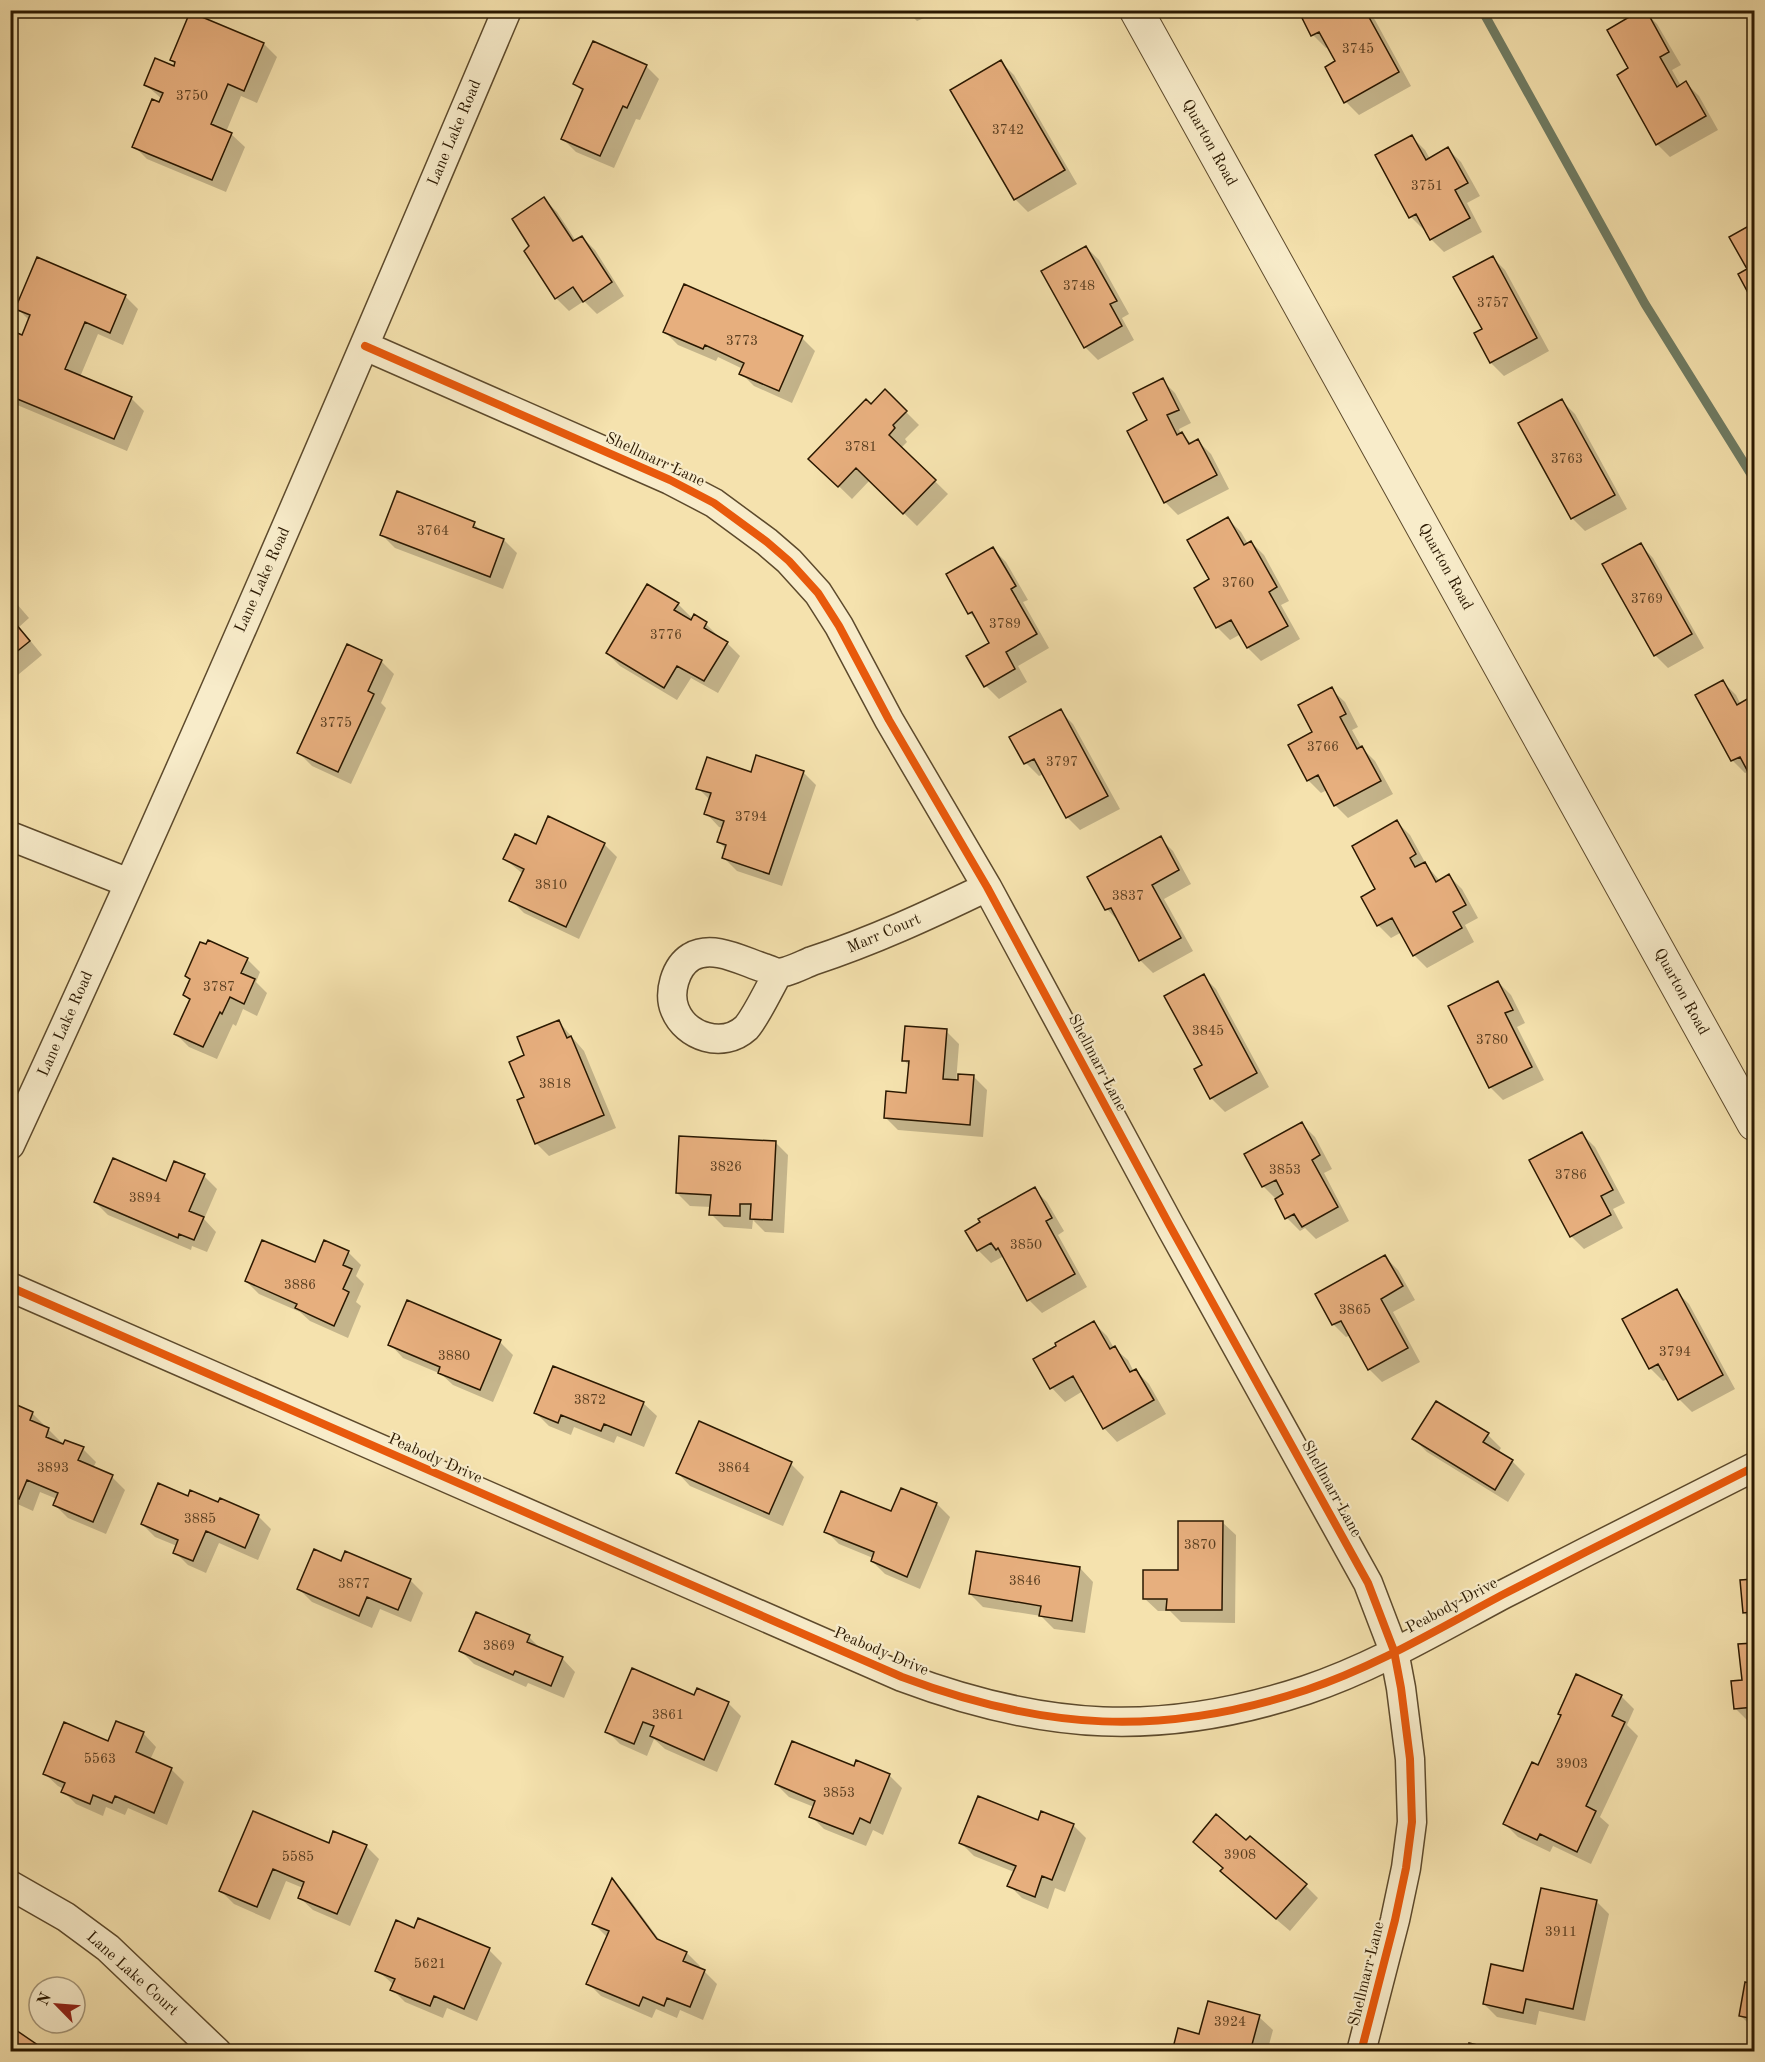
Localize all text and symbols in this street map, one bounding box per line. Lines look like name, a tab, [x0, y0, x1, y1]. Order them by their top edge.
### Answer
house number: 3745	[1342, 42, 1374, 56]
street label: Lane Lake Road	[425, 78, 485, 188]
house number: 3750	[176, 89, 208, 103]
street label: Quarton Road	[1179, 97, 1239, 189]
house number: 3742	[992, 123, 1024, 137]
house number: 3751	[1411, 179, 1443, 193]
house number: 3748	[1063, 279, 1095, 293]
house number: 3757	[1477, 296, 1509, 310]
house number: 3773	[726, 334, 758, 348]
street label: Shellmarr Lane	[603, 430, 707, 490]
house number: 3781	[845, 440, 877, 454]
house number: 3763	[1551, 452, 1583, 466]
street label: Quarton Road	[1415, 521, 1475, 613]
house number: 3764	[417, 524, 449, 538]
street label: Lane Lake Road	[233, 525, 293, 635]
house number: 3760	[1222, 576, 1254, 590]
house number: 3769	[1631, 592, 1663, 606]
house number: 3789	[989, 617, 1021, 631]
house number: 3776	[650, 628, 682, 642]
house number: 3775	[320, 716, 352, 730]
house number: 3766	[1307, 740, 1339, 754]
house number: 3797	[1046, 755, 1078, 769]
house number: 3794	[735, 810, 767, 824]
house number: 3810	[535, 878, 567, 892]
house number: 3837	[1112, 889, 1144, 903]
street label: Marr Court	[845, 911, 924, 957]
street label: Quarton Road	[1651, 946, 1711, 1038]
street label: Lane Lake Road	[36, 969, 96, 1079]
house number: 3787	[203, 980, 235, 994]
street label: Shellmarr Lane	[1065, 1012, 1129, 1114]
house number: 3845	[1192, 1024, 1224, 1038]
house number: 3780	[1476, 1033, 1508, 1047]
house number: 3818	[539, 1077, 571, 1091]
house number: 3826	[710, 1160, 742, 1174]
house number: 3853	[1269, 1163, 1301, 1177]
house number: 3786	[1555, 1168, 1587, 1182]
house number: 3894	[129, 1191, 161, 1205]
house number: 3850	[1010, 1238, 1042, 1252]
house number: 3886	[284, 1278, 316, 1292]
house number: 3865	[1339, 1303, 1371, 1317]
house number: 3794	[1659, 1345, 1691, 1359]
house number: 3880	[438, 1349, 470, 1363]
house number: 3872	[574, 1393, 606, 1407]
street label: Peabody Drive	[386, 1431, 484, 1487]
street label: Shellmarr Lane	[1298, 1438, 1364, 1540]
house number: 3893	[37, 1461, 69, 1475]
house number: 3864	[718, 1461, 750, 1475]
house number: 3885	[184, 1512, 216, 1526]
house number: 3870	[1184, 1538, 1216, 1552]
house number: 3846	[1009, 1574, 1041, 1588]
street label: Peabody Drive	[1404, 1575, 1500, 1637]
house number: 3877	[338, 1577, 370, 1591]
street label: Peabody Drive	[831, 1625, 931, 1679]
house number: 3869	[483, 1639, 515, 1653]
house number: 3861	[652, 1708, 684, 1722]
house number: 5563	[84, 1752, 116, 1766]
house number: 3903	[1556, 1757, 1588, 1771]
house number: 3853	[823, 1786, 855, 1800]
house number: 3908	[1224, 1848, 1256, 1862]
house number: 5585	[282, 1850, 314, 1864]
street label: Shellmarr Lane	[1346, 1920, 1388, 2028]
house number: 3911	[1545, 1925, 1577, 1939]
street label: Lane Lake Court	[83, 1929, 181, 2019]
house number: 5621	[414, 1957, 446, 1971]
north arrow	[27, 1975, 87, 2035]
text: N	[35, 1990, 55, 2008]
house number: 3924	[1214, 2015, 1246, 2029]

